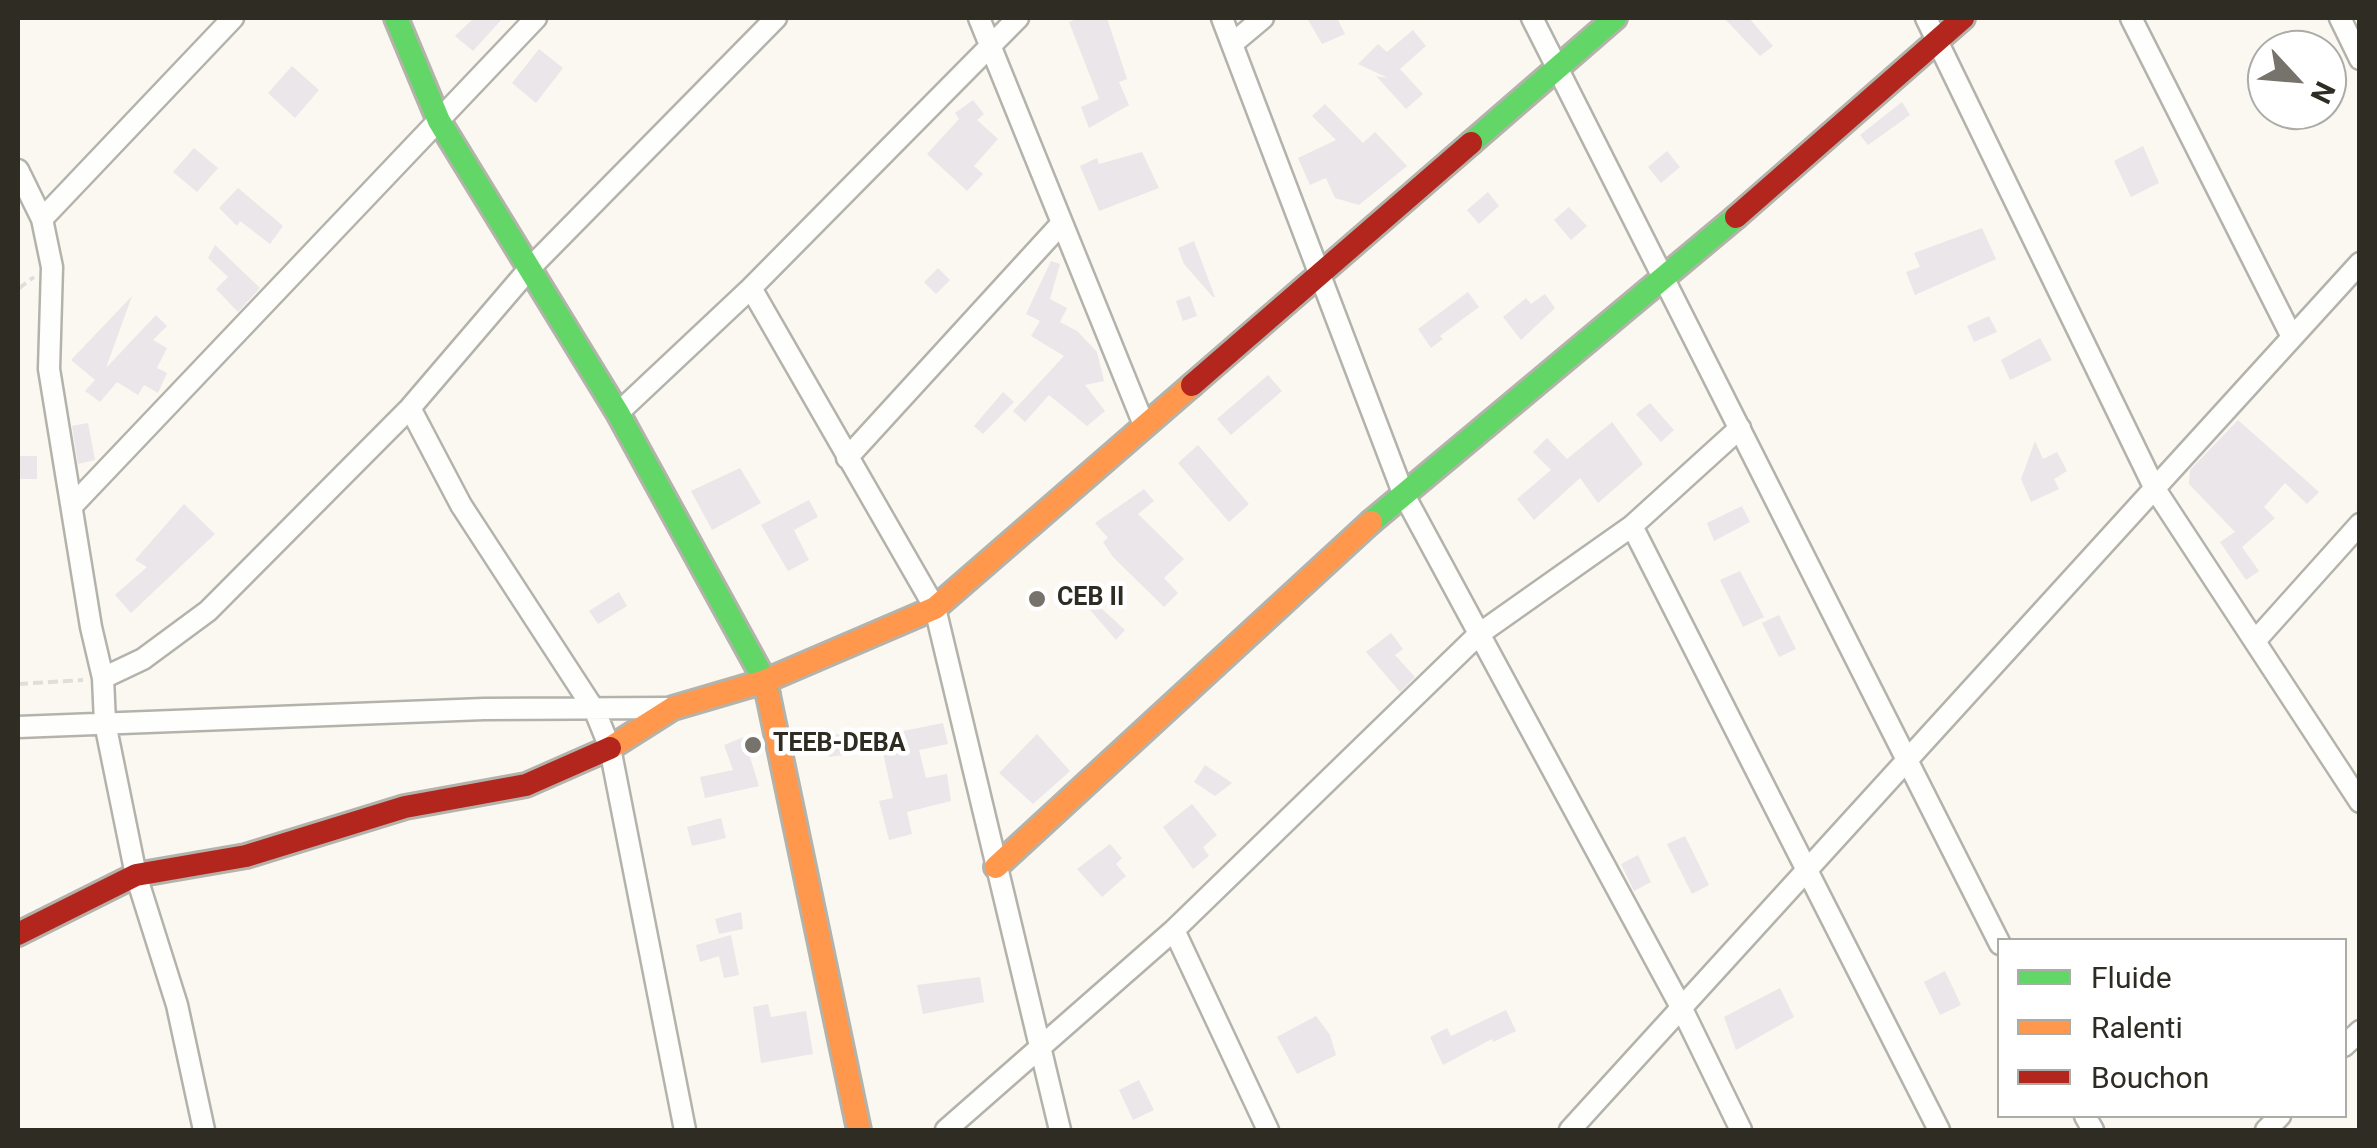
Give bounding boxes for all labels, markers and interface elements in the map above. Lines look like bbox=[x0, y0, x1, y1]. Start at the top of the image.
north arrow bbox=[2247, 30, 2347, 130]
text: N bbox=[2303, 76, 2342, 109]
place label: CEB II bbox=[1057, 584, 1124, 614]
marker: CEB II bbox=[1026, 588, 1048, 610]
place label: TEEB-DEBA bbox=[773, 730, 905, 760]
marker: TEEB-DEBA bbox=[742, 734, 764, 756]
legend bbox=[1997, 938, 2347, 1118]
text: Fluide bbox=[2091, 960, 2172, 995]
text: Ralenti bbox=[2091, 1010, 2183, 1045]
text: Bouchon bbox=[2091, 1060, 2209, 1095]

